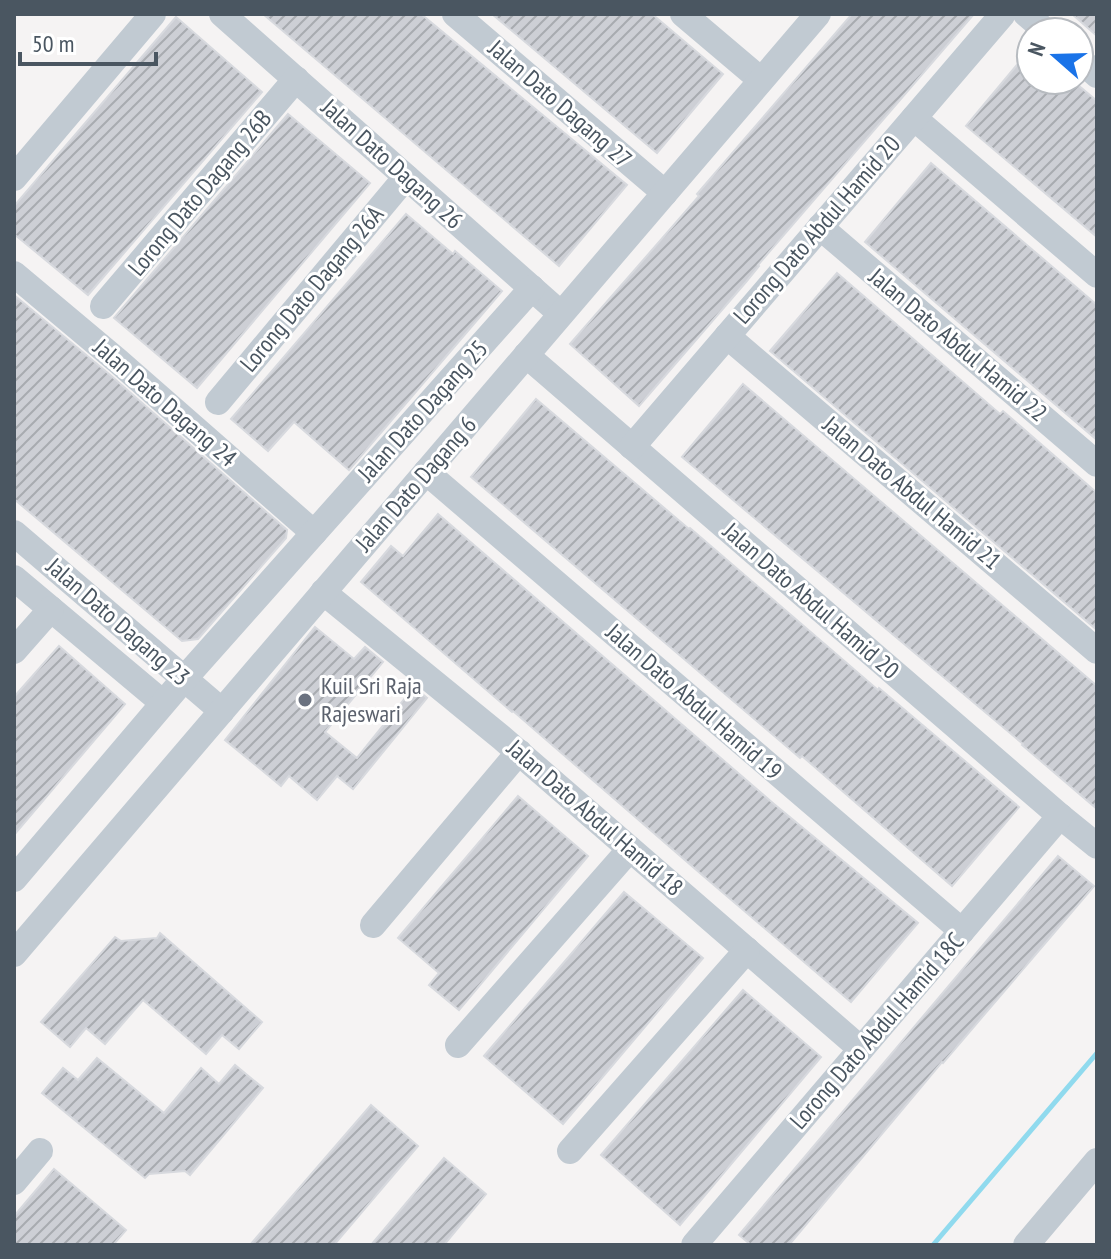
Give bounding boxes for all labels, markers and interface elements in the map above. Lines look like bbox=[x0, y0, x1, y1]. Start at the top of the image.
scale bar bbox=[20, 16, 156, 66]
north arrow bbox=[1015, 16, 1095, 96]
text: 50 m bbox=[32, 28, 74, 59]
street label: Jalan Dato Dagang 27 bbox=[481, 32, 638, 174]
text: N bbox=[1021, 39, 1051, 60]
street label: Jalan Dato Dagang 26 bbox=[314, 91, 470, 235]
street label: Lorong Dato Dagang 26B bbox=[121, 103, 278, 282]
street label: Lorong Dato Abdul Hamid 20 bbox=[726, 129, 907, 330]
street label: Lorong Dato Dagang 26A bbox=[233, 199, 391, 378]
street label: Jalan Dato Abdul Hamid 22 bbox=[862, 260, 1054, 428]
street label: Jalan Dato Dagang 24 bbox=[86, 331, 244, 474]
street label: Jalan Dato Dagang 25 bbox=[350, 333, 494, 489]
street label: Jalan Dato Abdul Hamid 21 bbox=[816, 408, 1008, 576]
street label: Jalan Dato Dagang 6 bbox=[348, 410, 483, 558]
street label: Jalan Dato Abdul Hamid 20 bbox=[716, 515, 906, 686]
street label: Jalan Dato Dagang 23 bbox=[39, 550, 196, 692]
street label: Jalan Dato Abdul Hamid 19 bbox=[599, 616, 789, 787]
place label: Kuil Sri Raja Rajeswari bbox=[321, 670, 422, 729]
marker: Kuil Sri Raja Rajeswari bbox=[296, 691, 314, 709]
street label: Jalan Dato Abdul Hamid 18 bbox=[500, 732, 690, 903]
street label: Lorong Dato Abdul Hamid 18C bbox=[783, 926, 970, 1135]

